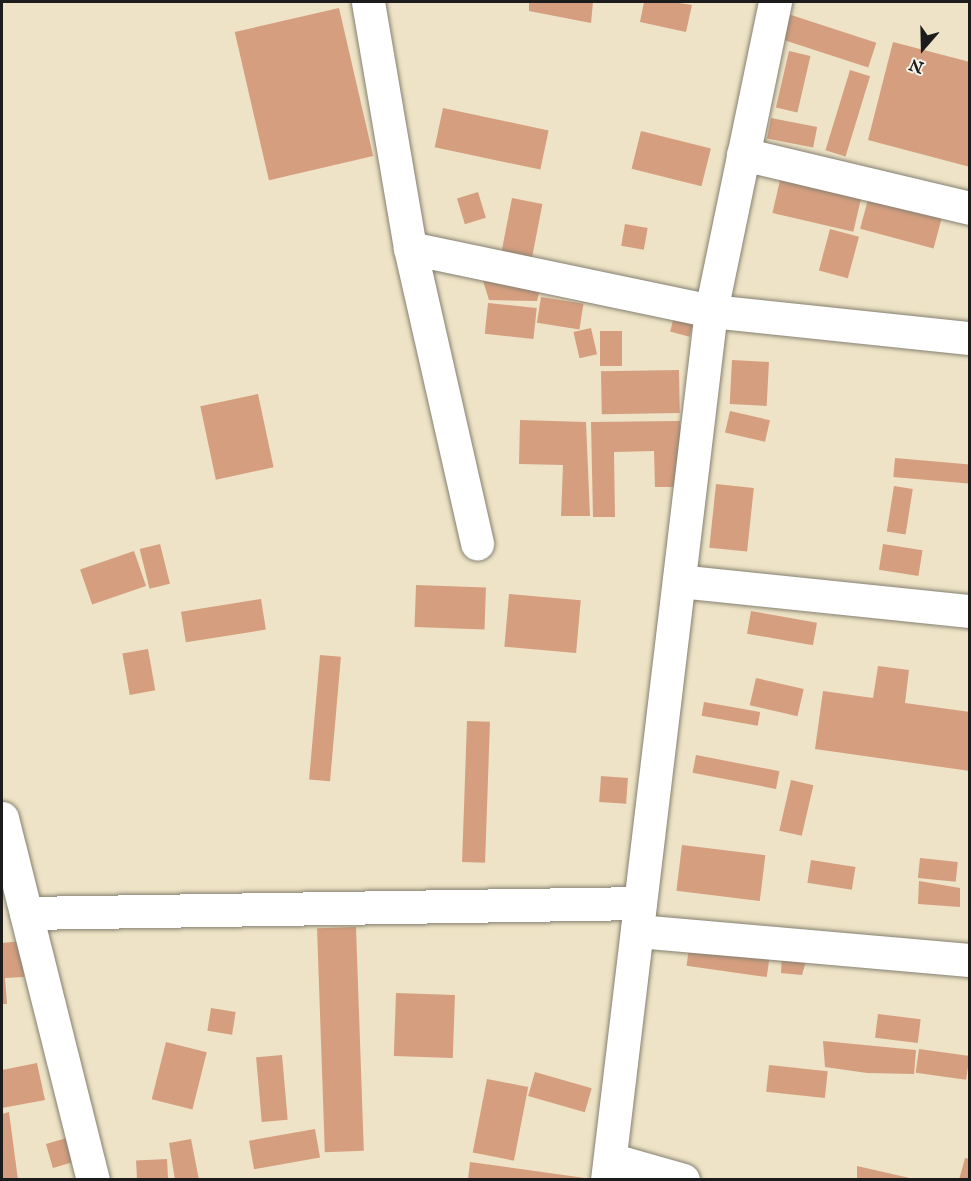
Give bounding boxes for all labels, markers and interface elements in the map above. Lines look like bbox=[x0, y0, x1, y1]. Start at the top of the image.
north arrow bbox=[893, 18, 953, 78]
text: N bbox=[907, 53, 927, 77]

